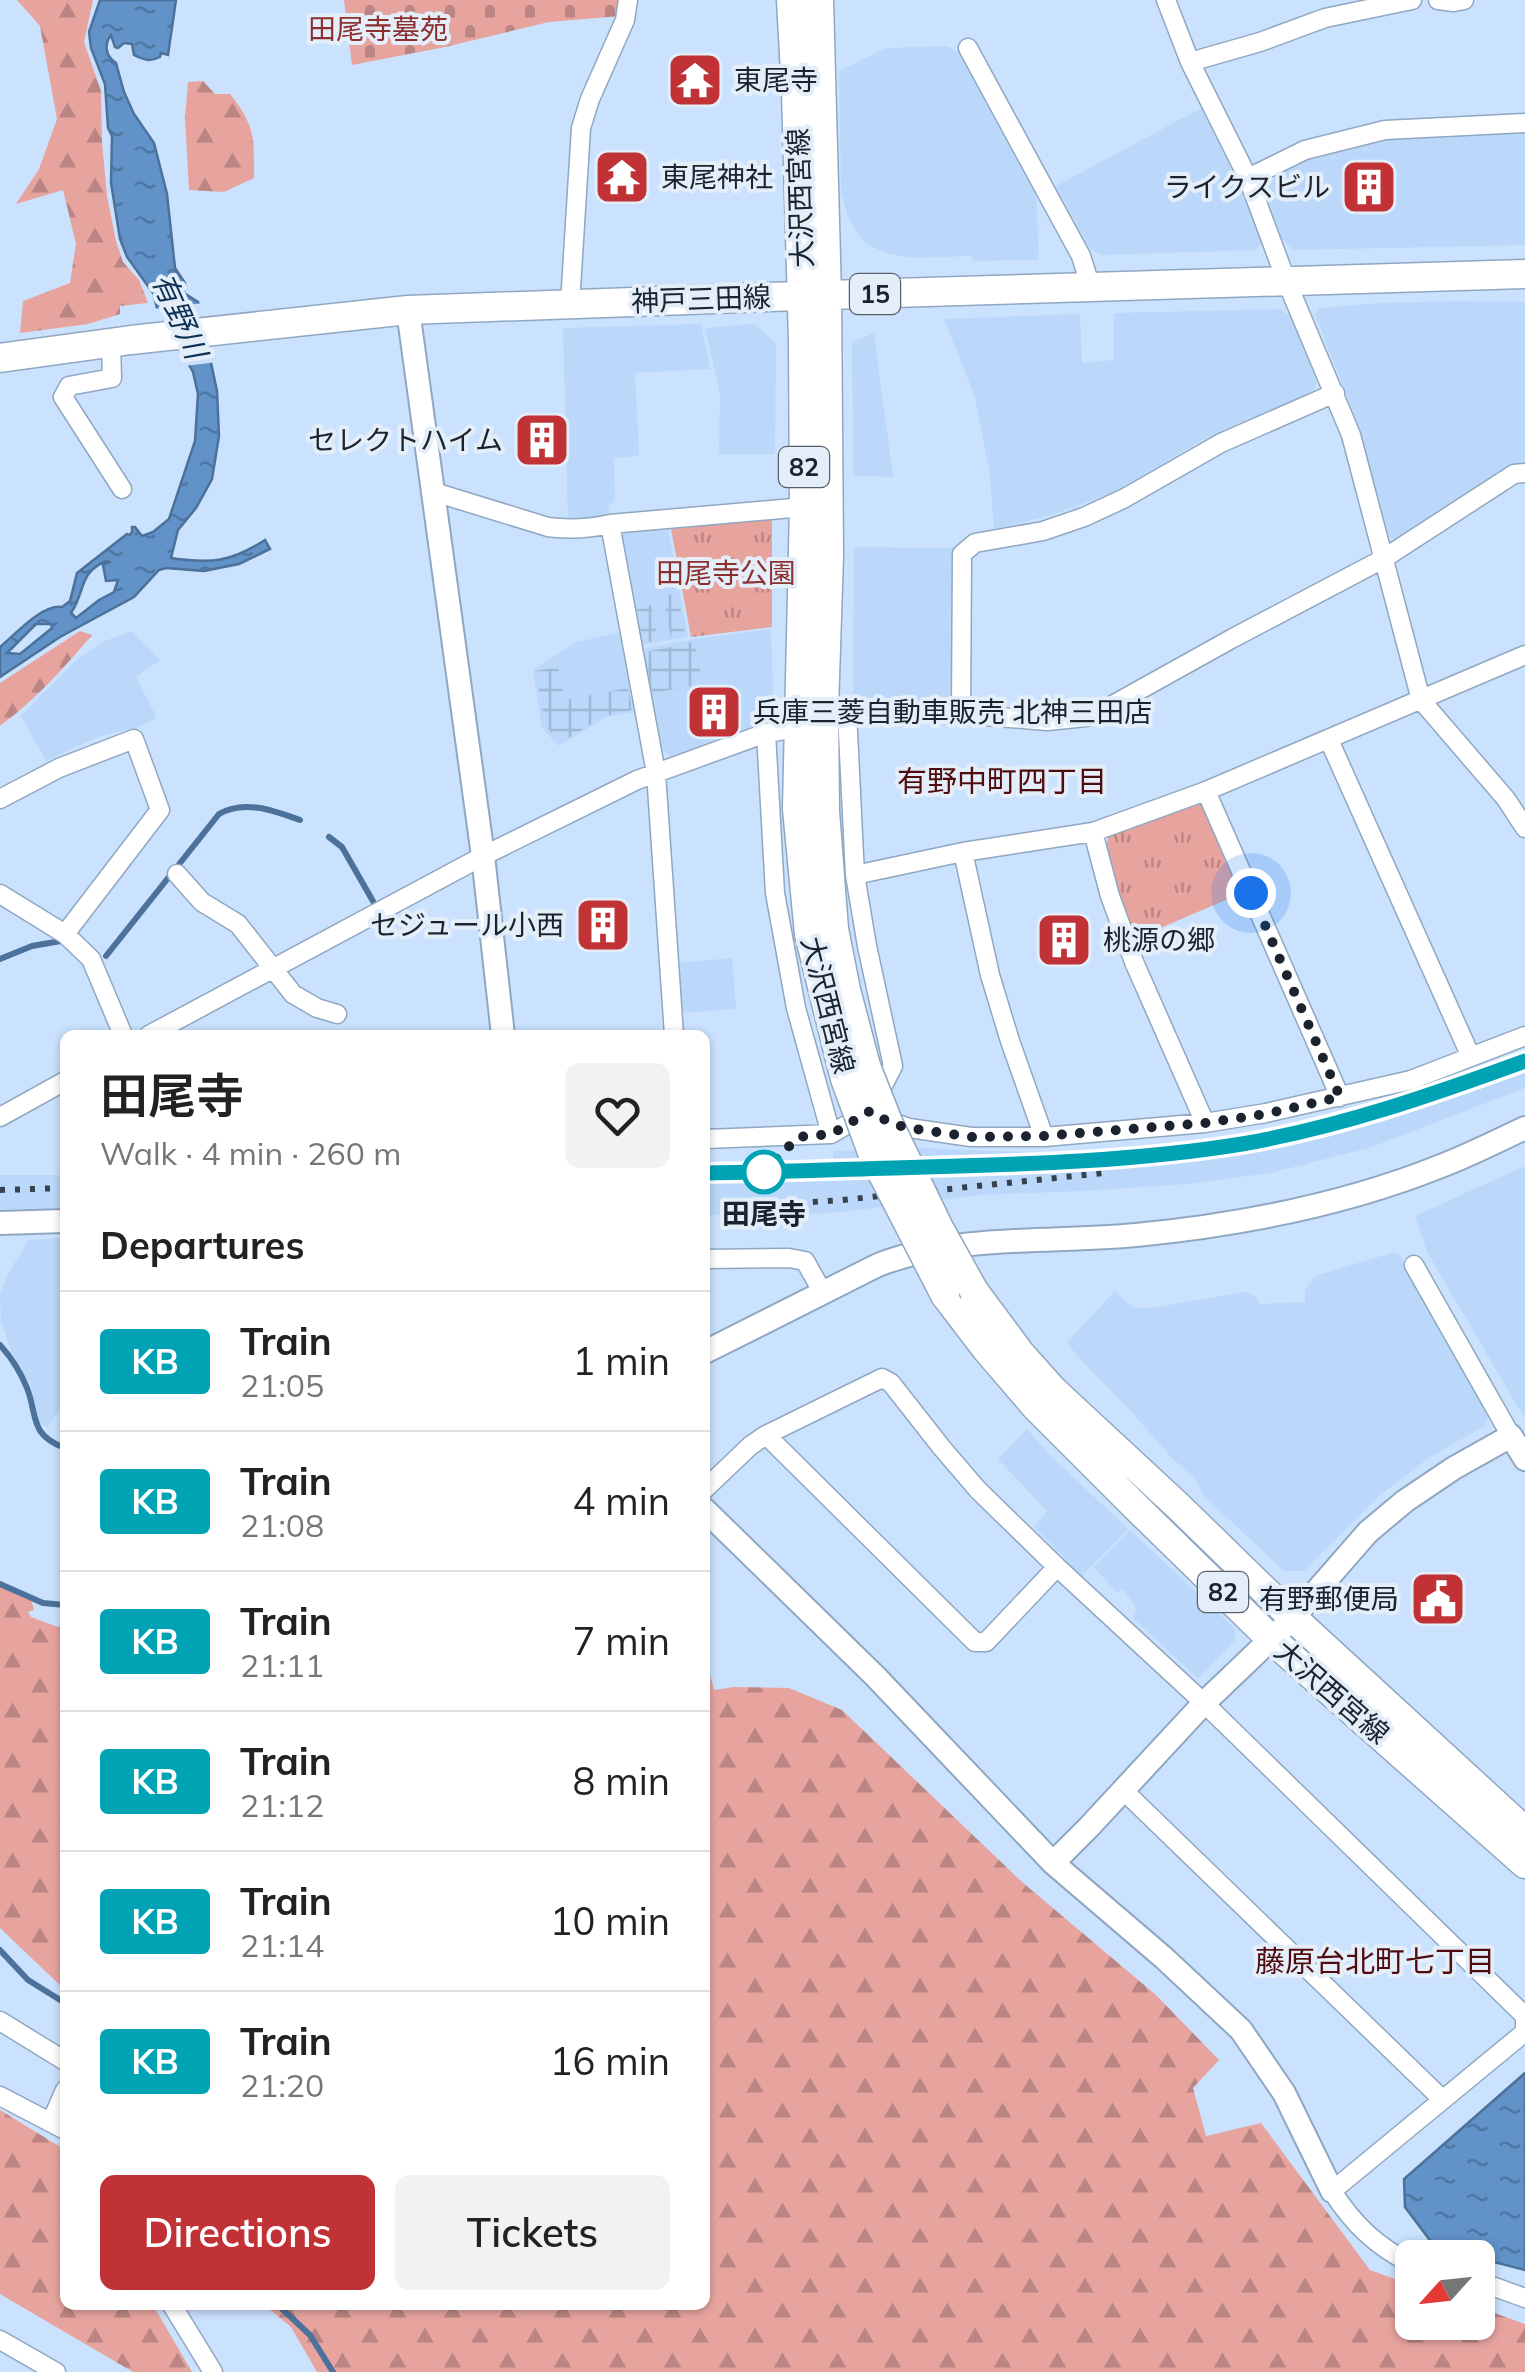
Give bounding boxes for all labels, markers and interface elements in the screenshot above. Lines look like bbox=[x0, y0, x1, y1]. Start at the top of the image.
park label: 田尾寺墓苑 bbox=[308, 11, 448, 46]
temple icon: 東尾寺 bbox=[665, 50, 725, 110]
place label: 東尾寺 bbox=[734, 62, 818, 97]
street label: 大沢西宮線 bbox=[780, 127, 819, 269]
temple icon: 東尾神社 bbox=[592, 147, 652, 207]
building icon: ライクスビル bbox=[1339, 157, 1399, 217]
place label: 東尾神社 bbox=[661, 159, 773, 194]
place label: ライクスビル bbox=[1163, 169, 1330, 204]
water label: 有野川 bbox=[144, 267, 217, 367]
road number: 15 bbox=[850, 274, 900, 314]
street label: 神戸三田線 bbox=[630, 279, 772, 318]
building icon: セレクトハイム bbox=[512, 410, 572, 470]
place label: セレクトハイム bbox=[308, 422, 503, 457]
road number: 82 bbox=[779, 447, 829, 487]
park label: 田尾寺公園 bbox=[656, 555, 796, 590]
building icon: 兵庫三菱自動車販売 北神三田店 bbox=[684, 682, 744, 742]
place label: 兵庫三菱自動車販売 北神三田店 bbox=[753, 694, 1152, 729]
district label: 有野中町四丁目 bbox=[897, 762, 1107, 800]
your location bbox=[1226, 868, 1276, 918]
building icon: セジュール小西 bbox=[573, 895, 633, 955]
place label: セジュール小西 bbox=[370, 907, 564, 942]
building icon: 桃源の郷 bbox=[1034, 910, 1094, 970]
place label: 桃源の郷 bbox=[1103, 922, 1215, 957]
street label: 大沢西宮線 bbox=[795, 933, 862, 1077]
button: heart bbox=[565, 1063, 670, 1168]
text: 田尾寺 bbox=[100, 1065, 244, 1125]
text: Walk · 4 min · 260 m bbox=[100, 1133, 401, 1173]
marker: 田尾寺 bbox=[743, 1151, 785, 1193]
place label: 田尾寺 bbox=[722, 1196, 806, 1231]
text: Departures bbox=[100, 1221, 304, 1269]
text: Train bbox=[240, 1317, 332, 1365]
text: 1 min bbox=[573, 1337, 670, 1385]
text: KB bbox=[131, 1339, 179, 1383]
text: 21:05 bbox=[240, 1365, 324, 1405]
text: Train bbox=[240, 1457, 332, 1505]
text: 4 min bbox=[573, 1477, 670, 1525]
text: KB bbox=[131, 1479, 179, 1523]
text: 21:08 bbox=[240, 1505, 324, 1545]
public building icon: 有野郵便局 bbox=[1408, 1569, 1468, 1629]
road number: 82 bbox=[1198, 1572, 1248, 1612]
place label: 有野郵便局 bbox=[1259, 1581, 1399, 1616]
text: Train bbox=[240, 1597, 332, 1645]
text: 7 min bbox=[573, 1617, 670, 1665]
text: KB bbox=[131, 1619, 179, 1663]
street label: 大沢西宮線 bbox=[1268, 1632, 1397, 1751]
text: 21:11 bbox=[240, 1645, 324, 1685]
text: Train bbox=[240, 1737, 332, 1785]
text: 8 min bbox=[573, 1757, 670, 1805]
text: KB bbox=[131, 1759, 179, 1803]
text: 21:12 bbox=[240, 1785, 324, 1825]
text: Train bbox=[240, 1877, 332, 1925]
text: 10 min bbox=[550, 1897, 670, 1945]
text: KB bbox=[131, 1899, 179, 1943]
text: 21:14 bbox=[240, 1925, 324, 1965]
district label: 藤原台北町七丁目 bbox=[1255, 1942, 1495, 1980]
text: Train bbox=[240, 2017, 332, 2065]
text: 16 min bbox=[550, 2037, 670, 2085]
text: KB bbox=[131, 2039, 179, 2083]
text: 21:20 bbox=[240, 2065, 324, 2105]
button: Directions bbox=[100, 2175, 375, 2290]
button: Tickets bbox=[395, 2175, 670, 2290]
north arrow bbox=[1395, 2240, 1495, 2340]
map controls bbox=[1395, 2240, 1495, 2340]

